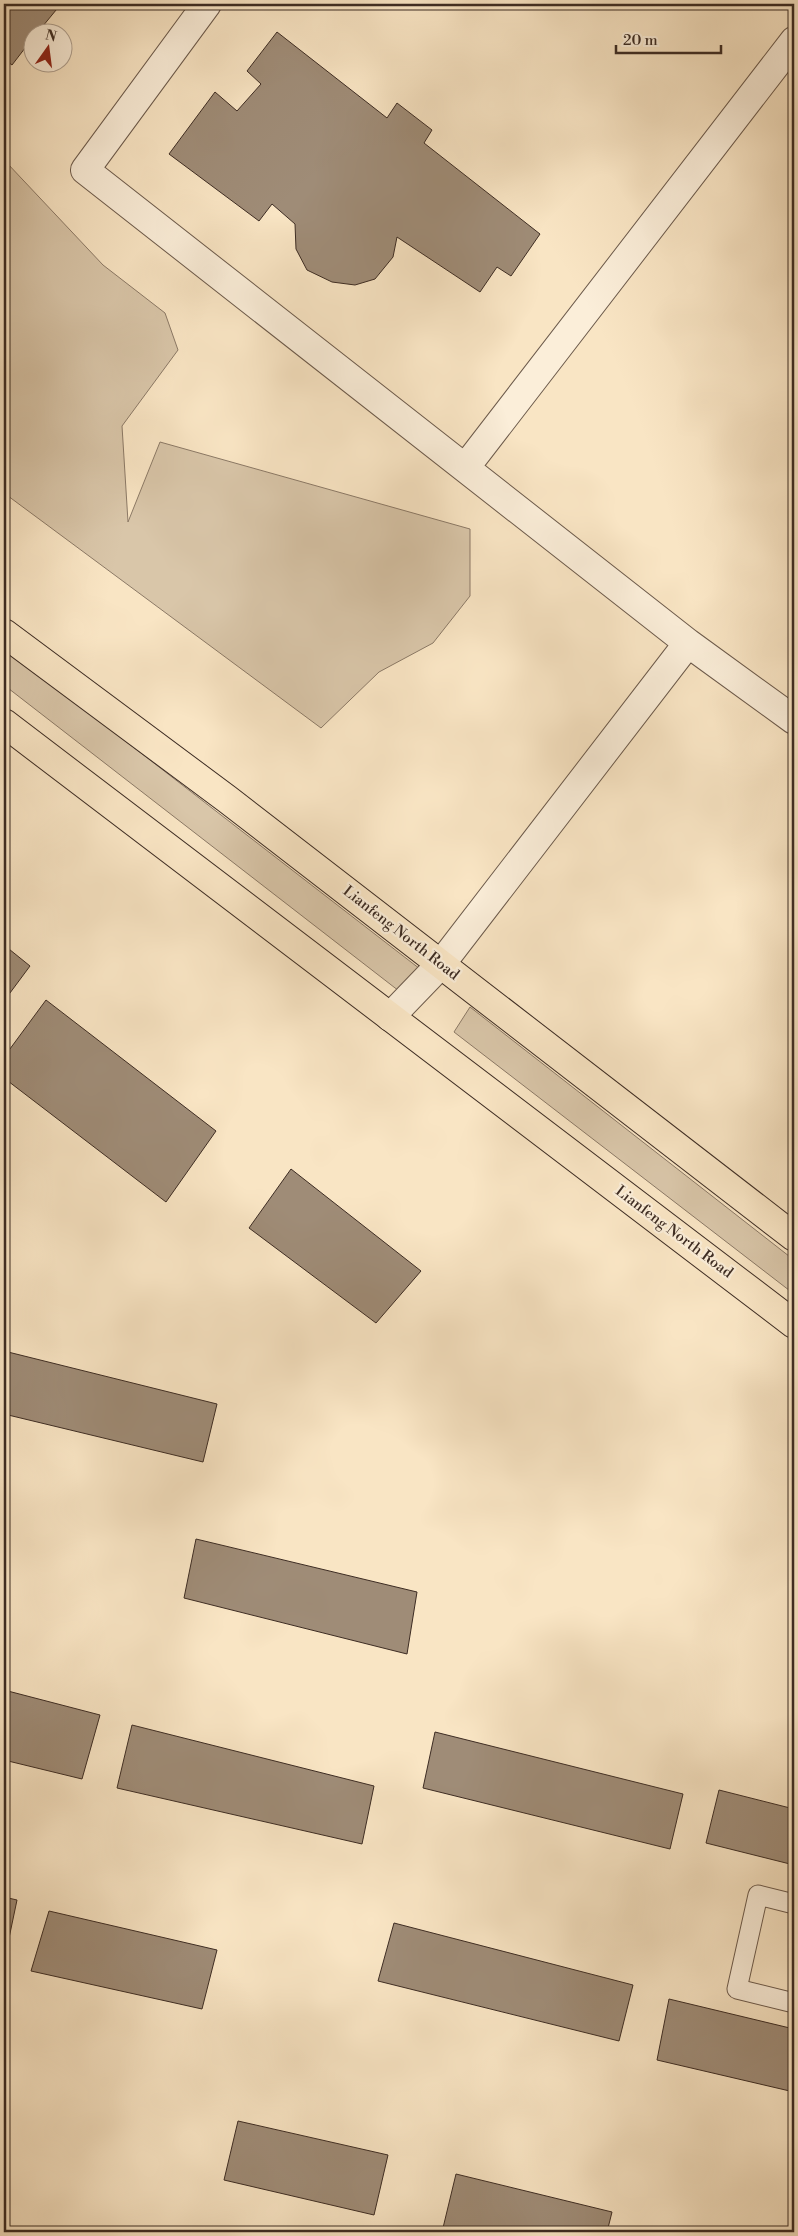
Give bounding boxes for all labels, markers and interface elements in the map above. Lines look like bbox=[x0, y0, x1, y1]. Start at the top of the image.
north arrow bbox=[22, 22, 72, 72]
scale bar bbox=[616, 22, 720, 54]
text: N bbox=[43, 26, 58, 46]
text: 20 m bbox=[623, 31, 658, 50]
street label: Lianfeng North Road bbox=[339, 882, 463, 985]
street label: Lianfeng North Road bbox=[611, 1182, 737, 1283]

